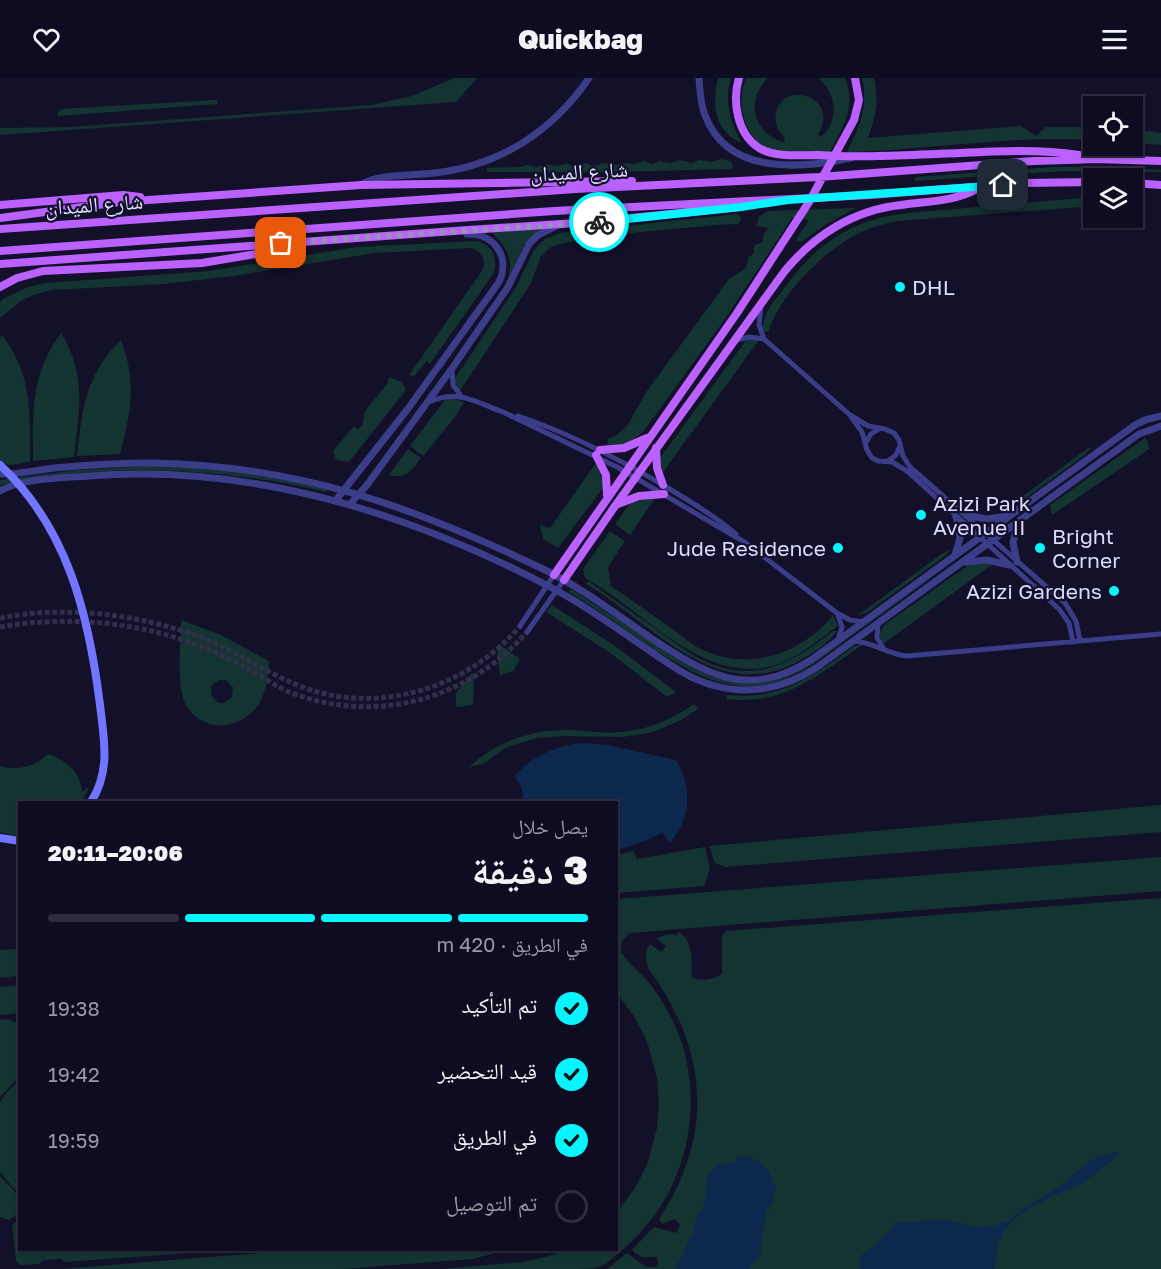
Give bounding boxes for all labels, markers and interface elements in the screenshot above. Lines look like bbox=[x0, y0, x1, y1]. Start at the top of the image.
icon: heart bbox=[30, 23, 63, 56]
text: Quickbag bbox=[518, 23, 643, 55]
icon: menu bbox=[1098, 23, 1131, 56]
map controls bbox=[1083, 96, 1143, 228]
button: locate bbox=[1083, 96, 1143, 156]
street label: شارع الميدان bbox=[529, 155, 629, 188]
pin bbox=[977, 159, 1028, 210]
icon: home bbox=[986, 168, 1019, 201]
button: layers bbox=[1083, 168, 1143, 228]
street label: شارع الميدان bbox=[44, 188, 144, 221]
courier bbox=[569, 192, 629, 252]
icon: bike bbox=[583, 206, 616, 239]
pin bbox=[255, 217, 306, 268]
icon: bag bbox=[264, 226, 297, 259]
place label: DHL bbox=[912, 274, 955, 300]
marker: DHL bbox=[893, 280, 907, 294]
place label: Azizi Park Avenue II bbox=[933, 490, 1031, 540]
marker: Azizi Park Avenue II bbox=[914, 508, 928, 522]
place label: Bright Corner bbox=[1052, 523, 1120, 573]
place label: Jude Residence bbox=[667, 535, 826, 561]
marker: Jude Residence bbox=[831, 541, 845, 555]
marker: Bright Corner bbox=[1033, 541, 1047, 555]
place label: Azizi Gardens bbox=[966, 578, 1102, 604]
marker: Azizi Gardens bbox=[1107, 584, 1121, 598]
text: يصل خلال bbox=[512, 814, 588, 838]
text: 20:06–20:11 bbox=[48, 839, 183, 866]
text: 3 دقيقة bbox=[472, 846, 588, 893]
text: في الطريق · 420 m bbox=[437, 932, 588, 956]
text: تم التأكيد bbox=[461, 991, 537, 1018]
icon: check bbox=[555, 992, 588, 1025]
text: 19:38 bbox=[48, 996, 100, 1020]
text: قيد التحضير bbox=[438, 1057, 537, 1084]
icon: check bbox=[555, 1058, 588, 1091]
text: 19:42 bbox=[48, 1062, 100, 1086]
text: في الطريق bbox=[453, 1123, 537, 1150]
icon: check bbox=[555, 1124, 588, 1157]
text: 19:59 bbox=[48, 1128, 100, 1152]
text: تم التوصيل bbox=[446, 1189, 537, 1216]

